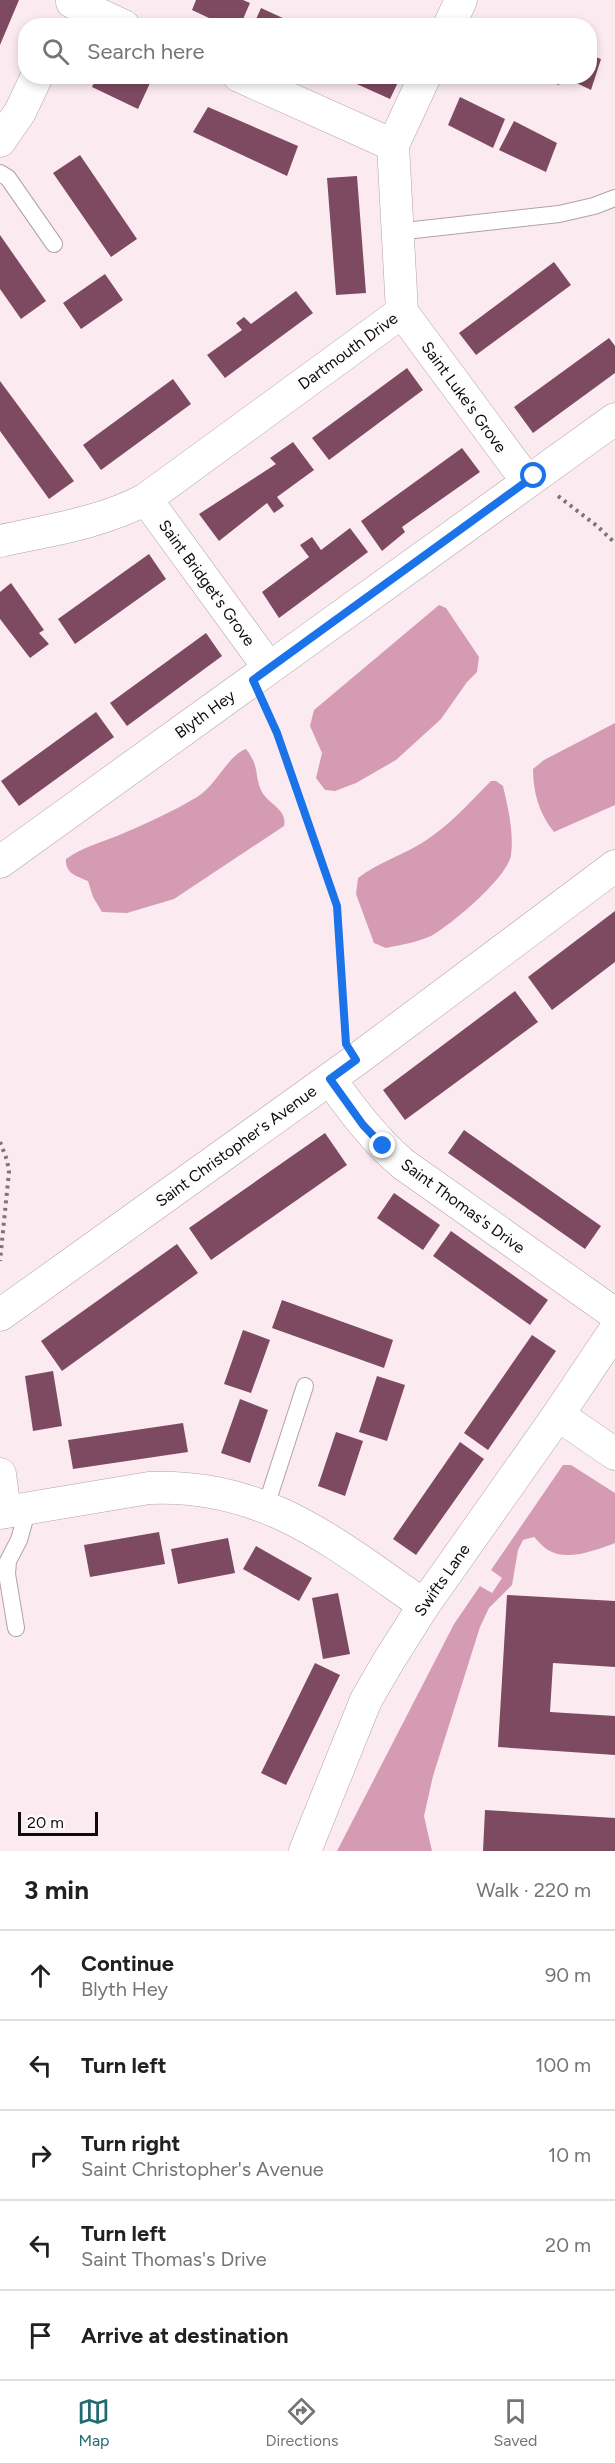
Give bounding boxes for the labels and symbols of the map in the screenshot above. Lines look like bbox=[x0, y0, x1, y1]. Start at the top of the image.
street label: Dartmouth Drive bbox=[295, 308, 402, 393]
street label: Saint Luke's Grove bbox=[417, 338, 511, 456]
route start bbox=[520, 462, 546, 488]
street label: Saint Bridget's Grove bbox=[155, 516, 259, 650]
street label: Blyth Hey bbox=[171, 686, 239, 742]
street label: Saint Christopher's Avenue bbox=[152, 1081, 320, 1211]
route end bbox=[369, 1132, 395, 1158]
street label: Saint Thomas's Drive bbox=[397, 1155, 529, 1257]
street label: Swifts Lane bbox=[410, 1540, 474, 1620]
scale bar bbox=[18, 1809, 98, 1836]

